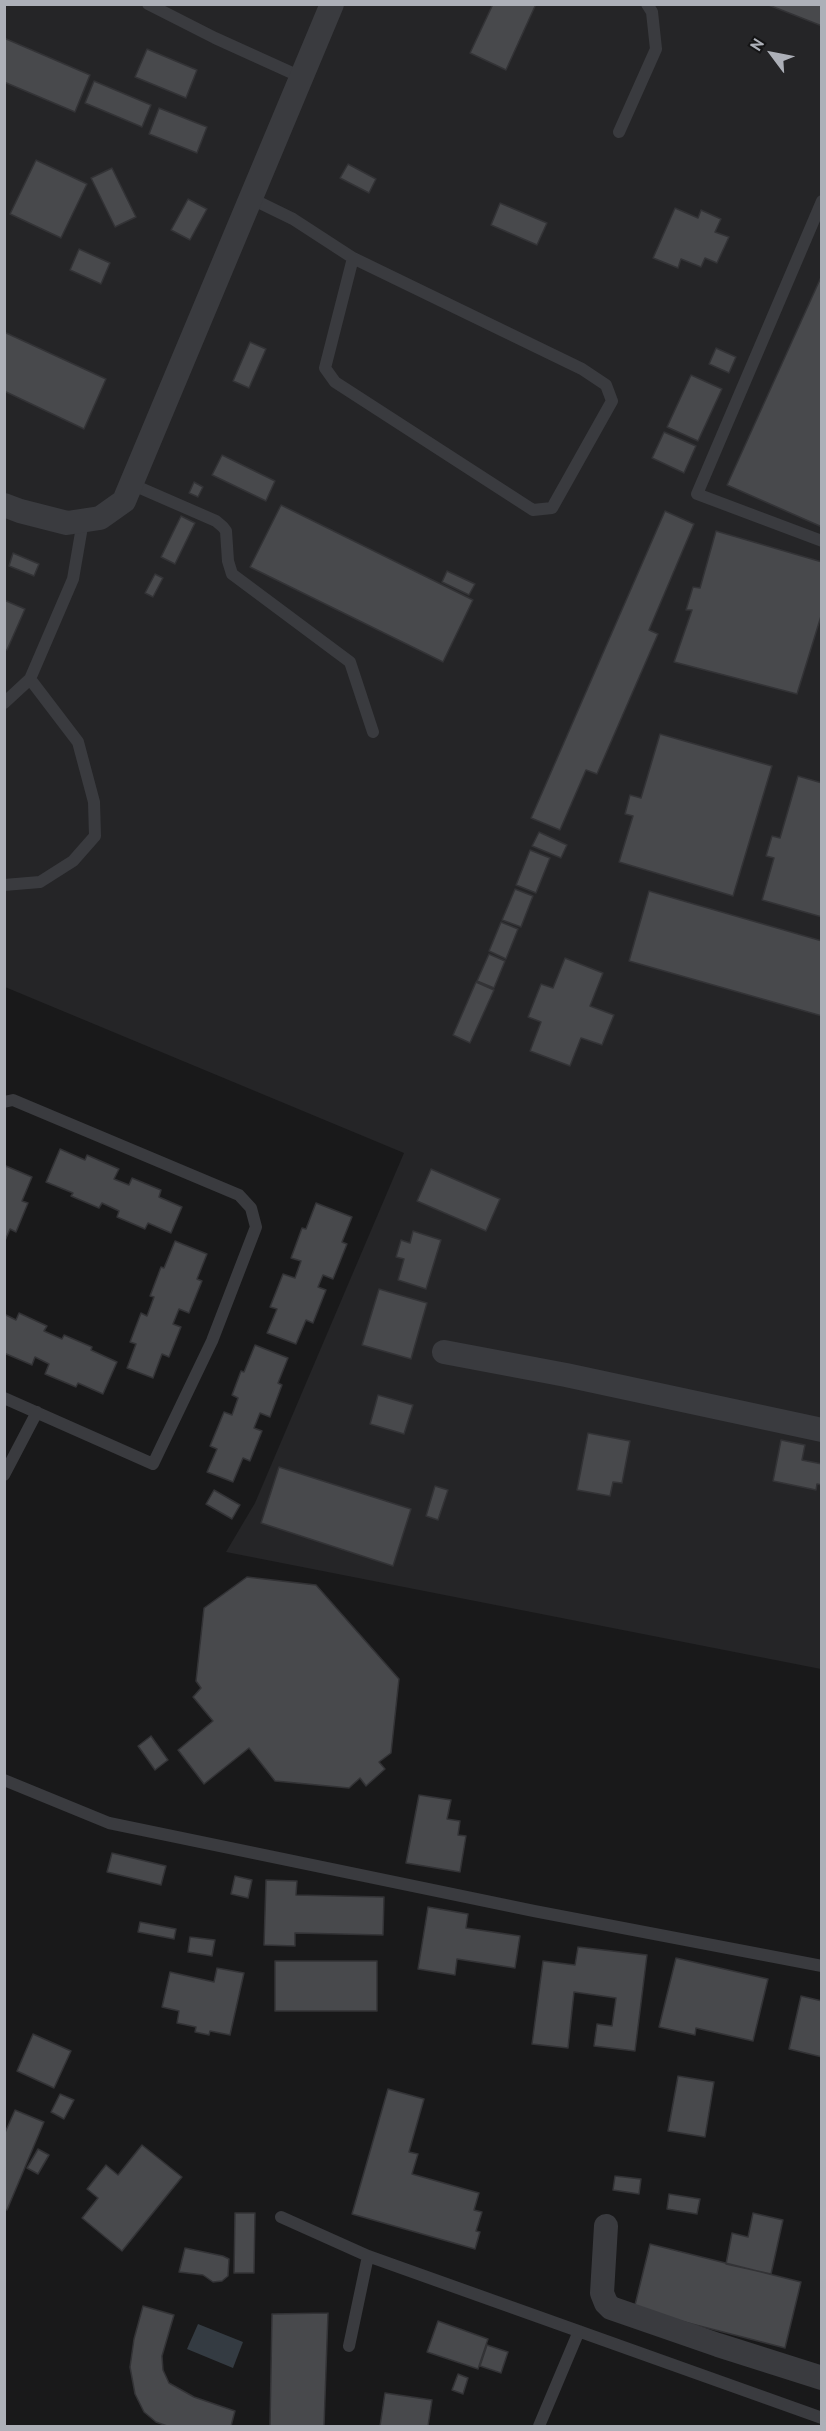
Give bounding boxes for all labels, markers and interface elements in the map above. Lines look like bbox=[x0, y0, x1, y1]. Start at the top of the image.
north arrow bbox=[742, 24, 802, 84]
text: N bbox=[745, 35, 768, 54]

